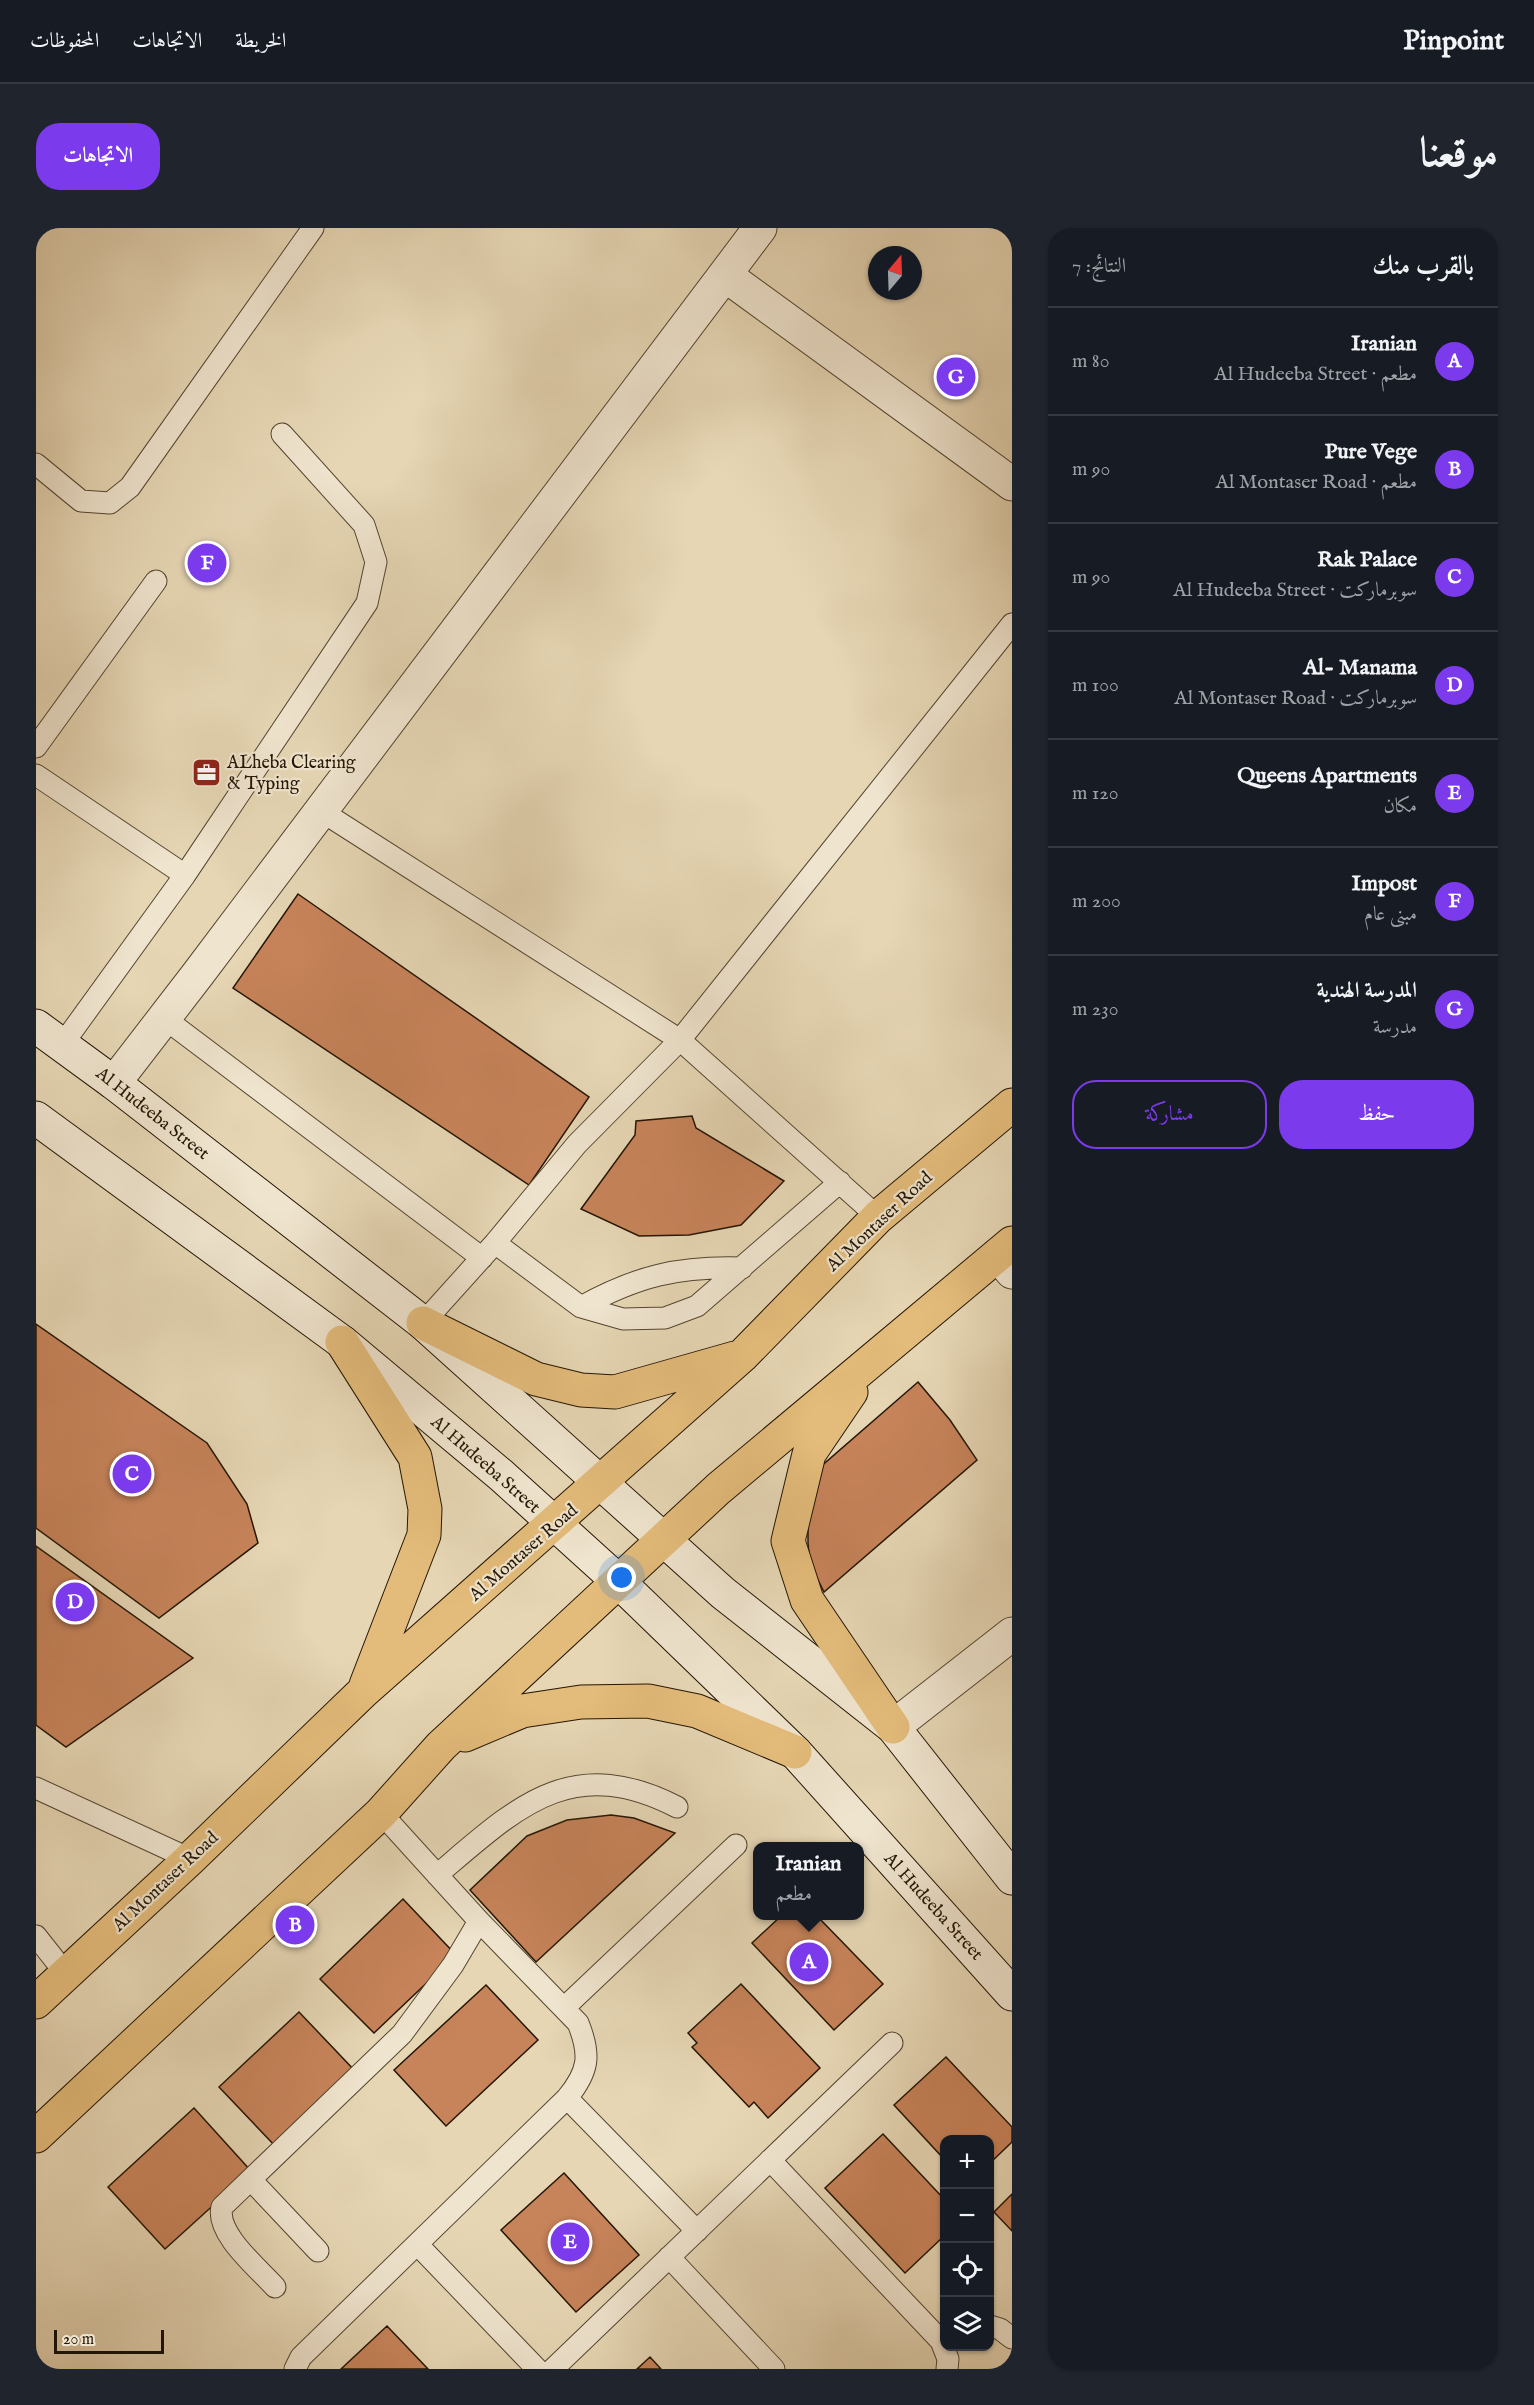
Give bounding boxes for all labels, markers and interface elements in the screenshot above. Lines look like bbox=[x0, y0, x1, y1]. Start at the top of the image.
text: Pinpoint bbox=[1403, 24, 1504, 59]
text: المحفوظات bbox=[30, 28, 99, 55]
text: الاتجاهات bbox=[132, 28, 202, 55]
text: الخريطة bbox=[235, 28, 286, 55]
button: الاتجاهات bbox=[36, 123, 160, 190]
text: موقعنا bbox=[1420, 128, 1498, 181]
north arrow bbox=[868, 246, 922, 300]
text: بالقرب منك bbox=[1372, 250, 1474, 283]
text: النتائج: 7 bbox=[1072, 254, 1126, 279]
text: Iranian bbox=[1351, 330, 1417, 358]
text: 80 m bbox=[1072, 349, 1110, 374]
text: A bbox=[1448, 349, 1461, 374]
pin: G bbox=[936, 354, 976, 400]
text: مطعم · Al Hudeeba Street bbox=[1214, 362, 1417, 387]
text: Pure Vege bbox=[1324, 438, 1417, 466]
text: 90 m bbox=[1072, 457, 1110, 482]
text: B bbox=[1448, 457, 1461, 482]
text: مطعم · Al Montaser Road bbox=[1215, 470, 1417, 495]
pin: F bbox=[188, 540, 226, 586]
text: Rak Palace bbox=[1317, 546, 1417, 574]
text: 90 m bbox=[1072, 565, 1110, 590]
text: C bbox=[1447, 565, 1462, 590]
text: سوبرماركت · Al Hudeeba Street bbox=[1173, 578, 1417, 603]
text: Al- Manama bbox=[1303, 654, 1417, 682]
text: 100 m bbox=[1072, 673, 1119, 698]
text: D bbox=[1446, 673, 1463, 698]
text: سوبرماركت · Al Montaser Road bbox=[1174, 686, 1417, 711]
place label: ALheba Clearing & Typing bbox=[226, 752, 356, 796]
office icon: ALheba Clearing & Typing bbox=[190, 756, 222, 788]
text: Queens Apartments bbox=[1237, 762, 1417, 790]
text: 120 m bbox=[1072, 781, 1119, 806]
text: E bbox=[1448, 781, 1461, 806]
text: مكان bbox=[1383, 794, 1417, 819]
text: Impost bbox=[1351, 870, 1417, 898]
text: 200 m bbox=[1072, 889, 1121, 914]
text: F bbox=[1448, 889, 1461, 914]
text: مبنى عام bbox=[1364, 902, 1417, 927]
text: المدرسة الهندية bbox=[1316, 977, 1417, 1005]
text: 230 m bbox=[1072, 997, 1119, 1022]
text: G bbox=[1447, 997, 1462, 1022]
text: مدرسة bbox=[1373, 1015, 1417, 1040]
street label: Al Hudeeba Street bbox=[90, 1062, 213, 1166]
button: مشاركة bbox=[1072, 1080, 1267, 1149]
button: حفظ bbox=[1279, 1080, 1474, 1149]
street label: Al Montaser Road bbox=[821, 1167, 938, 1278]
street label: Al Hudeeba Street bbox=[425, 1411, 545, 1519]
pin: C bbox=[112, 1452, 152, 1496]
street label: Al Montaser Road bbox=[464, 1499, 583, 1607]
your location bbox=[607, 1563, 636, 1592]
pin: D bbox=[56, 1580, 94, 1624]
street label: Al Montaser Road bbox=[107, 1827, 224, 1938]
popup bbox=[753, 1842, 864, 1920]
street label: Al Hudeeba Street bbox=[878, 1847, 988, 1966]
text: Iranian bbox=[776, 1850, 841, 1878]
text: مطعم bbox=[776, 1882, 812, 1907]
pin: B bbox=[276, 1902, 314, 1948]
pin: A bbox=[790, 1940, 828, 1984]
map controls bbox=[940, 2135, 994, 2351]
button: + bbox=[940, 2135, 994, 2189]
button: − bbox=[940, 2189, 994, 2243]
pin: E bbox=[550, 2220, 590, 2264]
button: locate bbox=[940, 2243, 994, 2297]
button: layers bbox=[940, 2297, 994, 2351]
scale bar bbox=[54, 2327, 164, 2354]
text: 20 m bbox=[63, 2330, 94, 2350]

